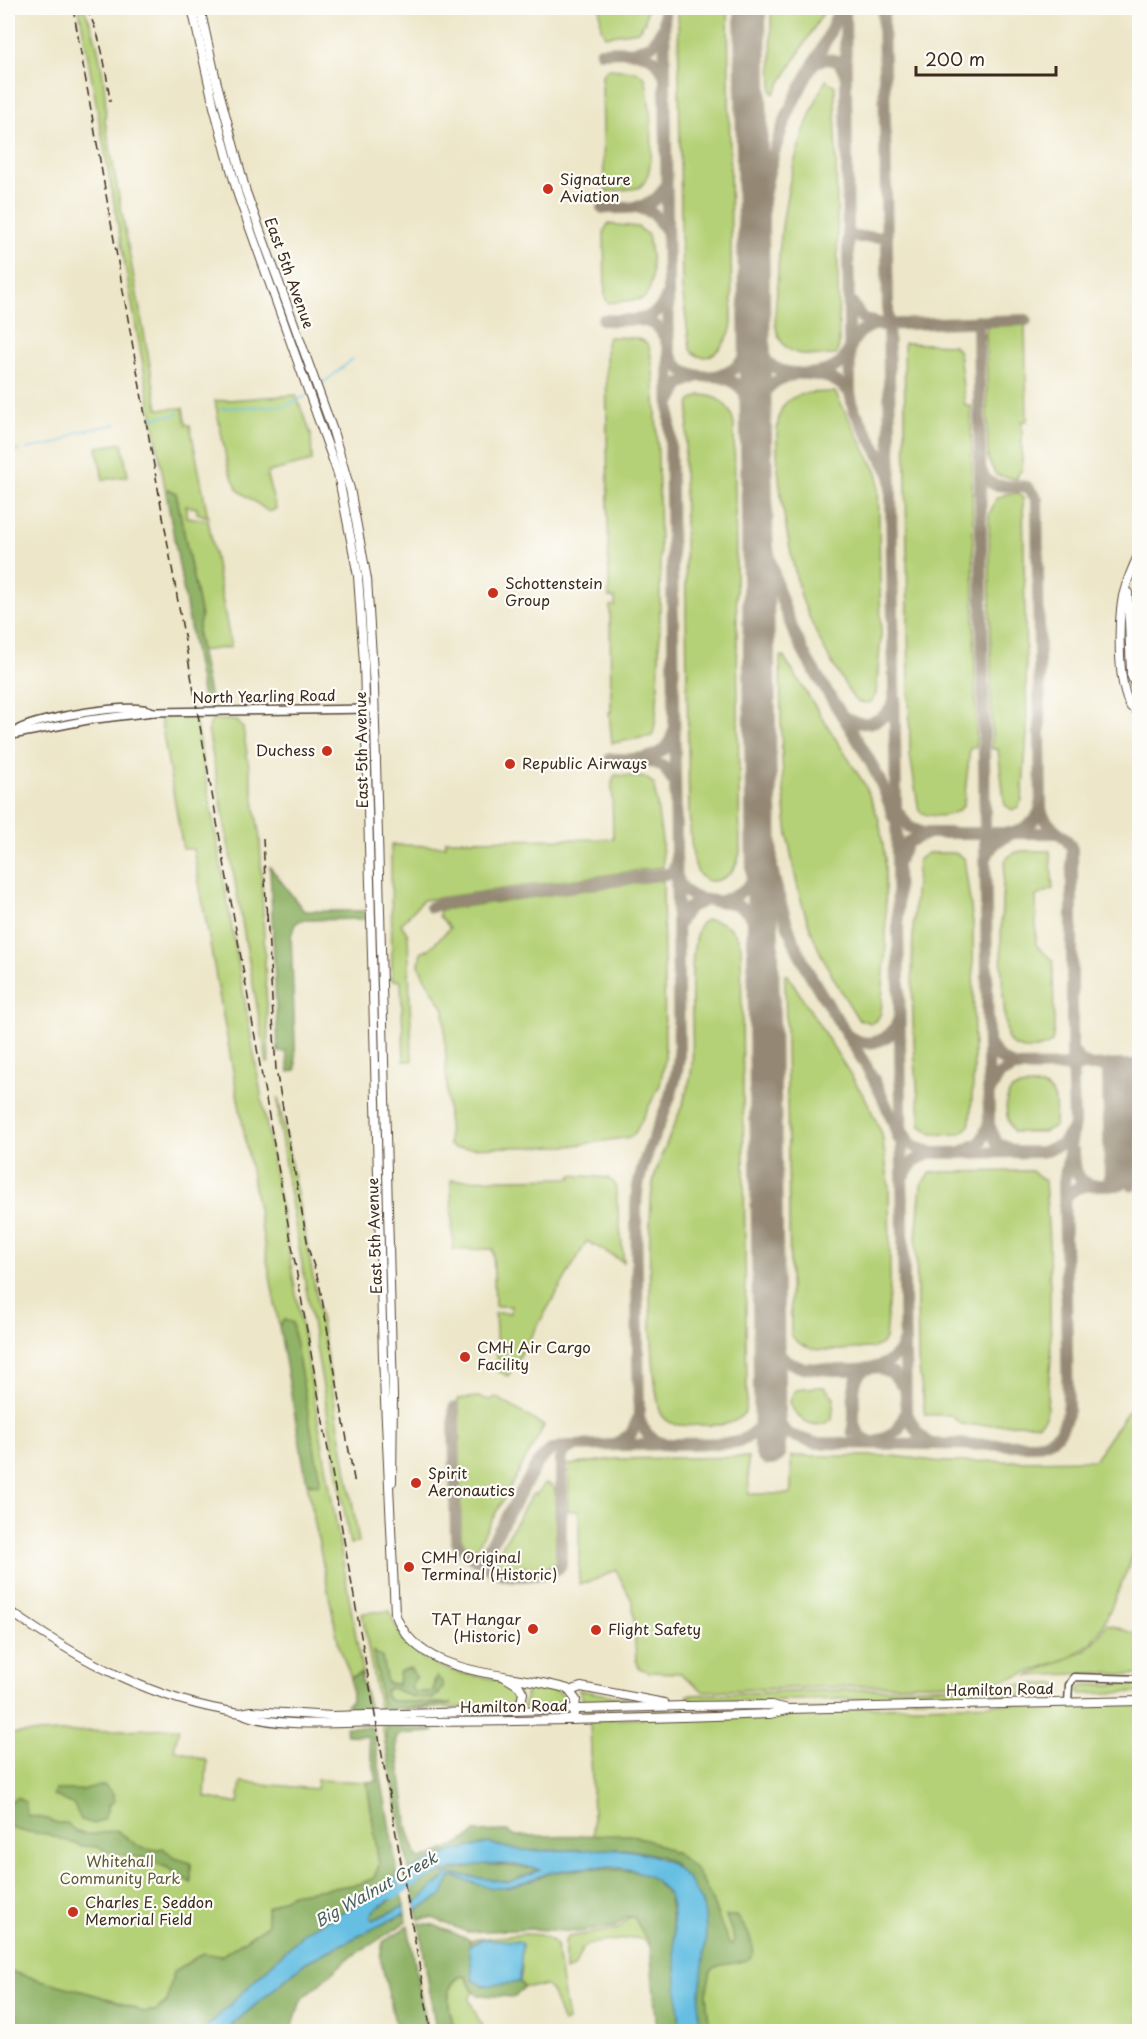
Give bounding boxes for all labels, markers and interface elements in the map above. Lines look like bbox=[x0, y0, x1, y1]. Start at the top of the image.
scale bar bbox=[916, 39, 1056, 77]
text: 200 m bbox=[925, 45, 985, 72]
place label: Signature Aviation bbox=[560, 167, 631, 207]
marker: Signature Aviation bbox=[541, 182, 555, 196]
street label: East 5th Avenue bbox=[260, 214, 321, 331]
place label: Schottenstein Group bbox=[505, 571, 603, 611]
marker: Schottenstein Group bbox=[486, 586, 500, 600]
street label: North Yearling Road bbox=[192, 683, 336, 708]
street label: East 5th Avenue bbox=[348, 692, 373, 809]
place label: Duchess bbox=[255, 738, 315, 761]
marker: Duchess bbox=[320, 744, 334, 758]
place label: Republic Airways bbox=[522, 751, 647, 774]
marker: Republic Airways bbox=[503, 757, 517, 771]
street label: East 5th Avenue bbox=[360, 1177, 387, 1295]
place label: CMH Air Cargo Facility bbox=[477, 1335, 591, 1375]
marker: CMH Air Cargo Facility bbox=[458, 1350, 472, 1364]
place label: Spirit Aeronautics bbox=[428, 1461, 515, 1501]
marker: Spirit Aeronautics bbox=[409, 1476, 423, 1490]
place label: CMH Original Terminal (Historic) bbox=[421, 1545, 557, 1585]
marker: CMH Original Terminal (Historic) bbox=[402, 1560, 416, 1574]
place label: TAT Hangar (Historic) bbox=[431, 1607, 521, 1647]
place label: Flight Safety bbox=[608, 1617, 701, 1640]
marker: TAT Hangar (Historic) bbox=[526, 1622, 540, 1636]
marker: Flight Safety bbox=[589, 1623, 603, 1637]
street label: Hamilton Road bbox=[946, 1676, 1054, 1701]
street label: Hamilton Road bbox=[460, 1693, 568, 1718]
water label: Big Walnut Creek bbox=[310, 1844, 442, 1932]
park label: Whitehall Community Park bbox=[60, 1849, 180, 1889]
place label: Charles E. Seddon Memorial Field bbox=[85, 1890, 213, 1930]
marker: Charles E. Seddon Memorial Field bbox=[66, 1905, 80, 1919]

